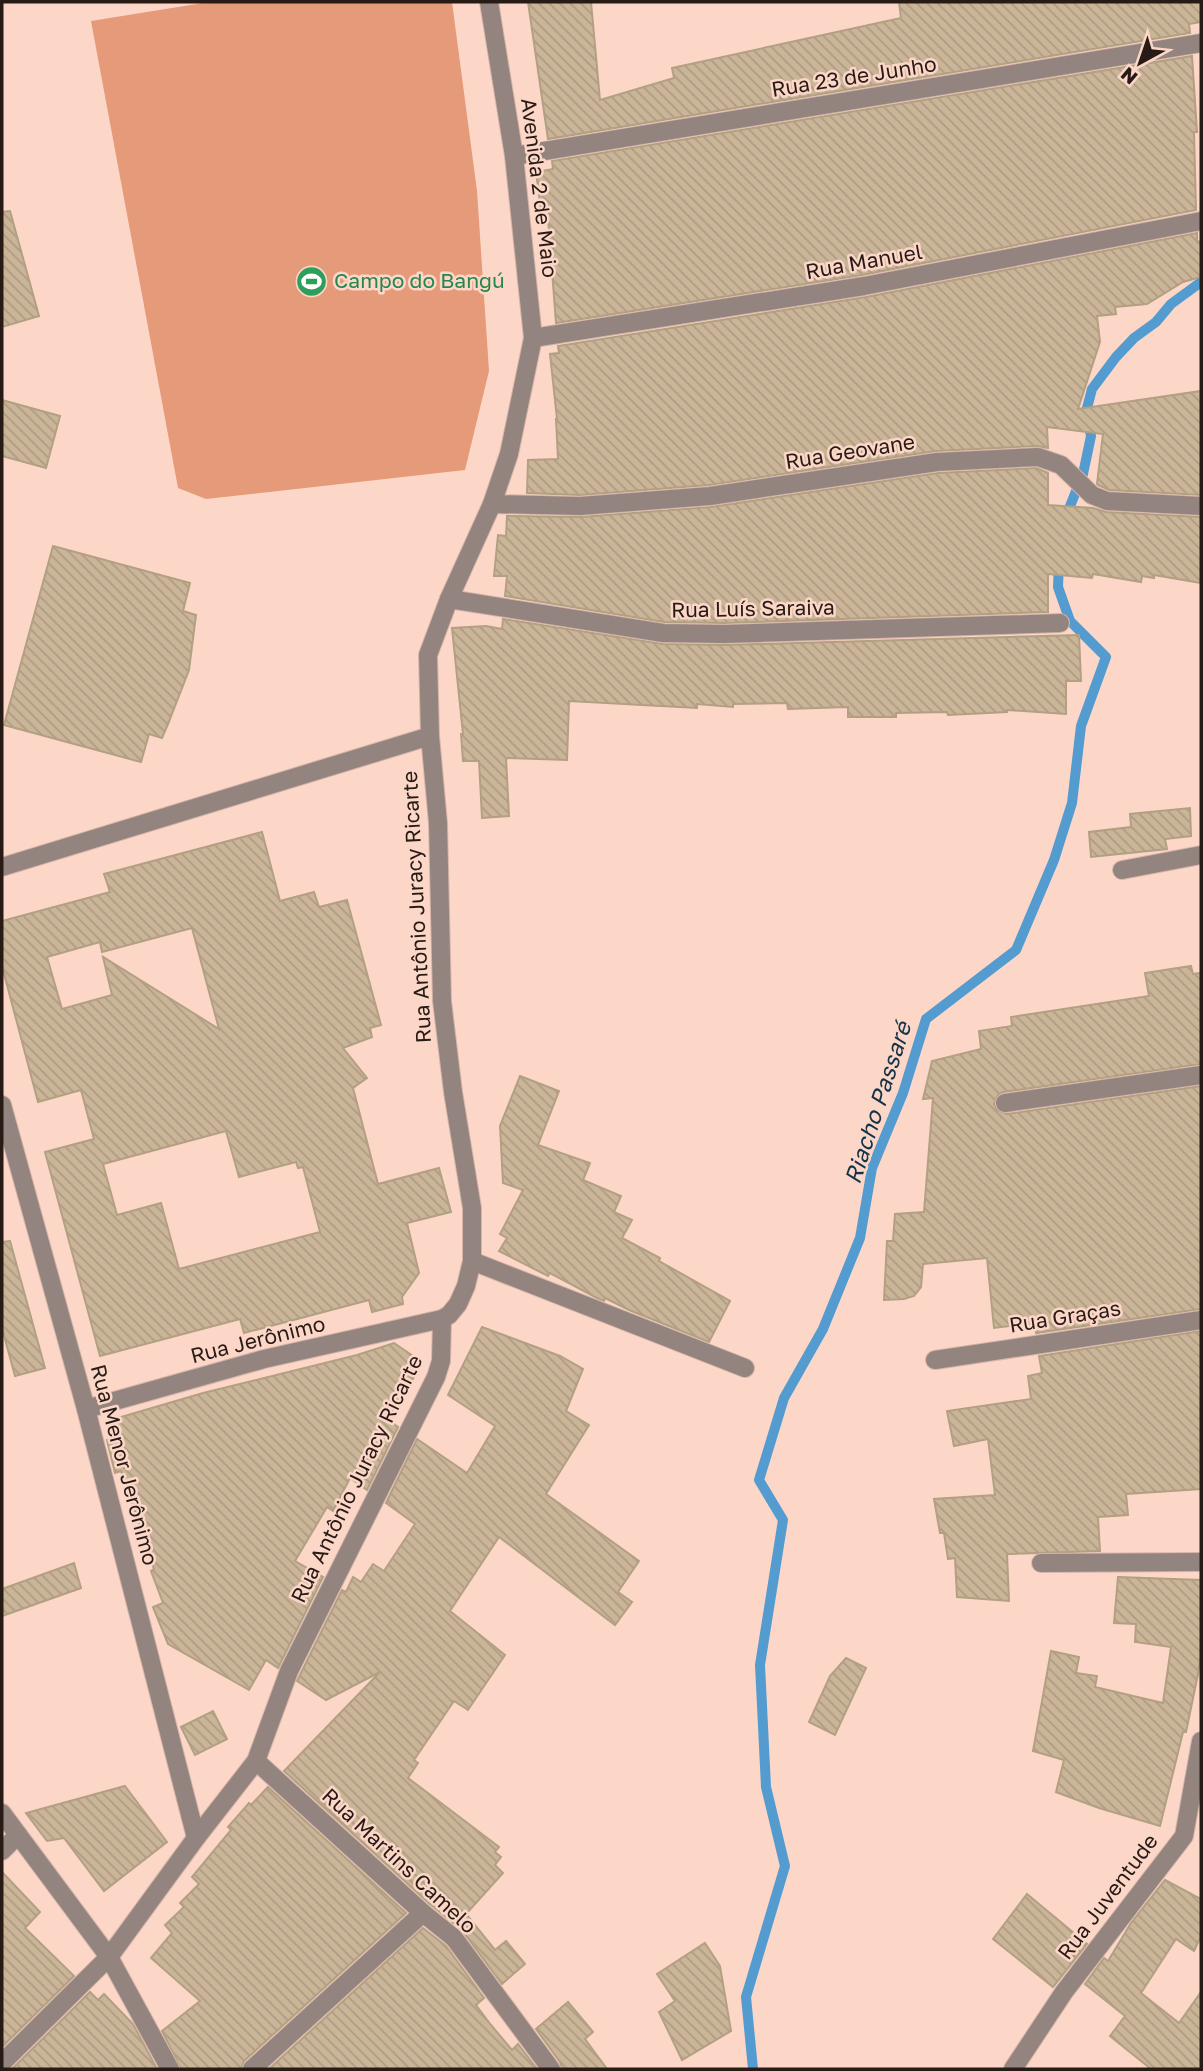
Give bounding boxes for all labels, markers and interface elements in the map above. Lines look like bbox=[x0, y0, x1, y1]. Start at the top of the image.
north arrow bbox=[1105, 28, 1175, 98]
street label: Rua 23 de Junho bbox=[770, 50, 938, 102]
text: N bbox=[1116, 63, 1142, 90]
street label: Avenida 2 de Maio bbox=[516, 97, 564, 279]
street label: Rua Manuel bbox=[803, 238, 924, 284]
sports icon: Campo do Bangú bbox=[294, 264, 328, 298]
place label: Campo do Bangú bbox=[334, 267, 505, 293]
street label: Rua Geovane bbox=[783, 428, 917, 474]
street label: Rua Luís Saraiva bbox=[671, 594, 835, 622]
street label: Rua Antônio Juracy Ricarte bbox=[396, 770, 436, 1044]
water label: Riacho Passaré bbox=[838, 1016, 917, 1187]
street label: Rua Graças bbox=[1007, 1294, 1123, 1338]
street label: Rua Jerônimo bbox=[188, 1310, 328, 1368]
street label: Rua Antônio Juracy Ricarte bbox=[285, 1350, 428, 1607]
street label: Rua Menor Jerônimo bbox=[86, 1361, 164, 1568]
street label: Rua Martins Camelo bbox=[317, 1782, 482, 1939]
street label: Rua Juventude bbox=[1052, 1828, 1163, 1964]

